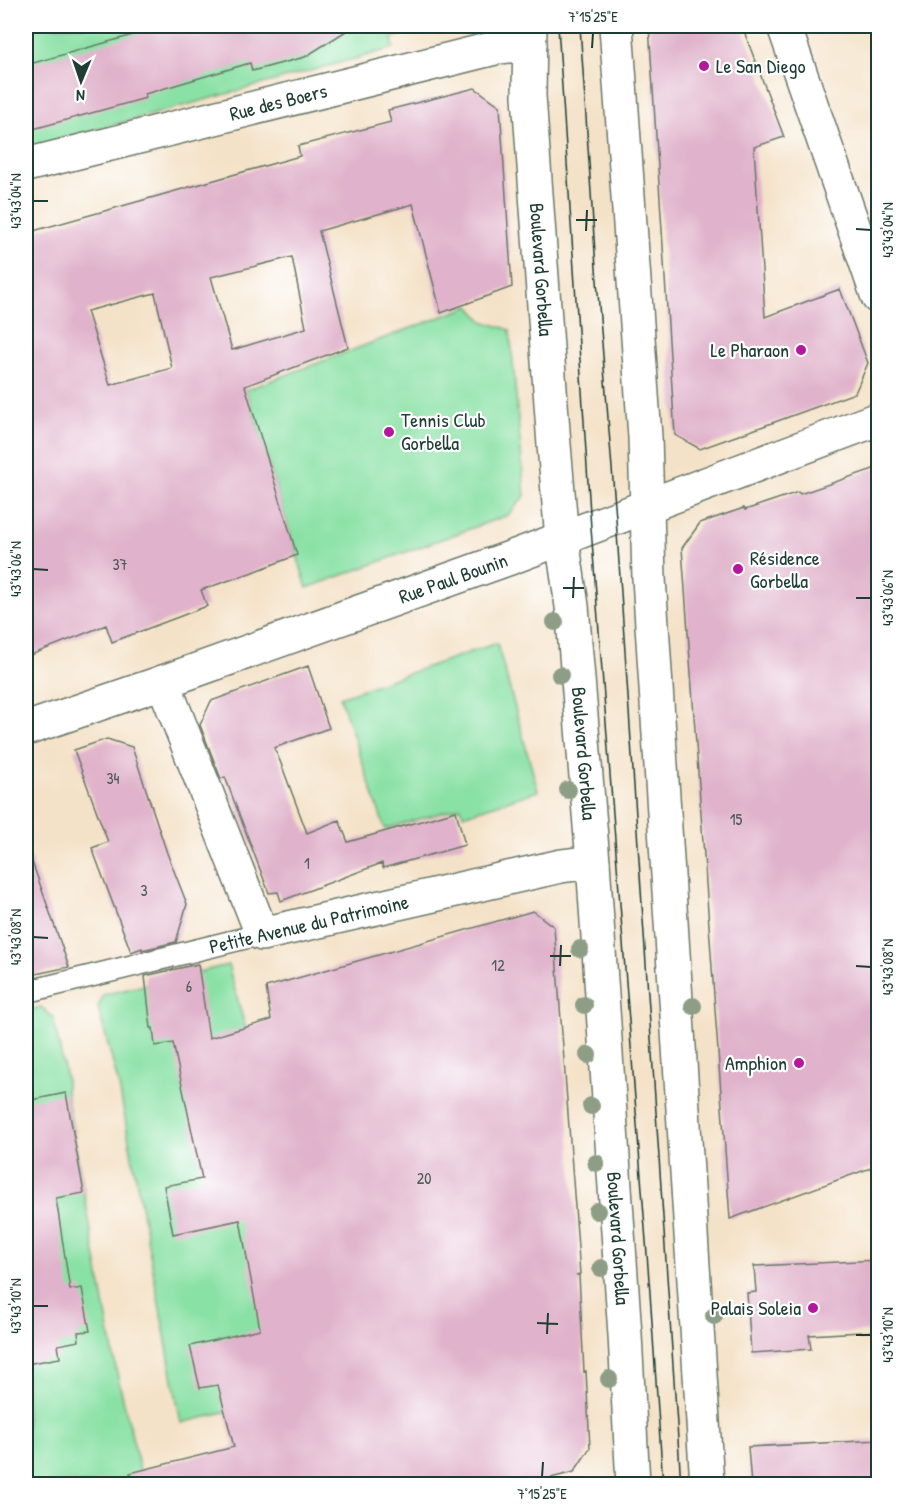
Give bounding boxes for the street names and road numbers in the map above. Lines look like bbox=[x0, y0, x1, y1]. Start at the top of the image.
street label: Rue des Boers bbox=[227, 76, 330, 127]
street label: Boulevard Gorbella bbox=[524, 202, 560, 337]
street label: Rue Paul Bounin bbox=[395, 546, 511, 610]
street label: Boulevard Gorbella bbox=[566, 686, 604, 821]
street label: Petite Avenue du Patrimoine bbox=[207, 887, 411, 960]
street label: Boulevard Gorbella bbox=[601, 1171, 637, 1306]

